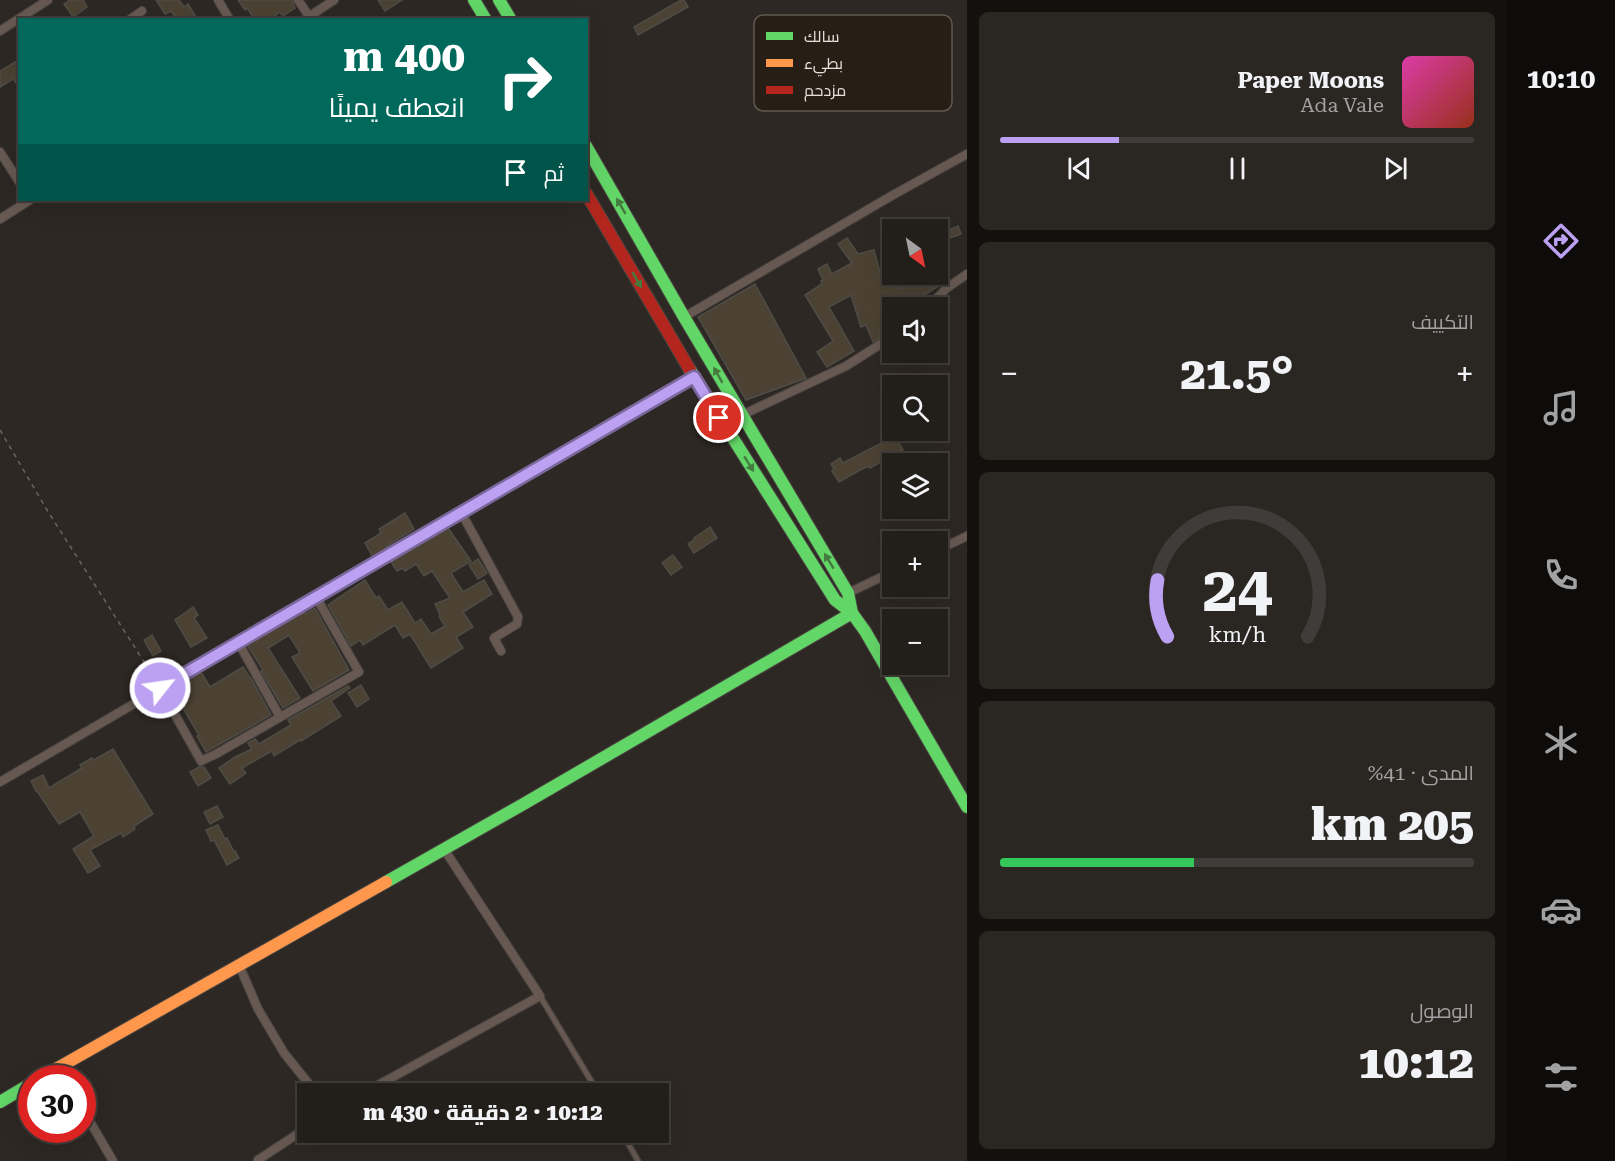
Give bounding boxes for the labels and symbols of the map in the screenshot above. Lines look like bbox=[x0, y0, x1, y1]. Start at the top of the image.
legend bbox=[754, 15, 952, 111]
text: سالك bbox=[804, 27, 839, 46]
text: بطيء bbox=[804, 54, 843, 77]
text: مزدحم bbox=[804, 81, 846, 102]
one-way arrow bbox=[616, 197, 626, 214]
north arrow bbox=[882, 219, 948, 285]
one-way arrow bbox=[632, 272, 642, 289]
one-way arrow bbox=[713, 366, 723, 383]
pin bbox=[693, 392, 744, 443]
one-way arrow bbox=[743, 456, 755, 472]
one-way arrow bbox=[823, 553, 834, 569]
position arrow bbox=[128, 656, 192, 720]
speed limit sign: 30 bbox=[18, 1065, 96, 1143]

